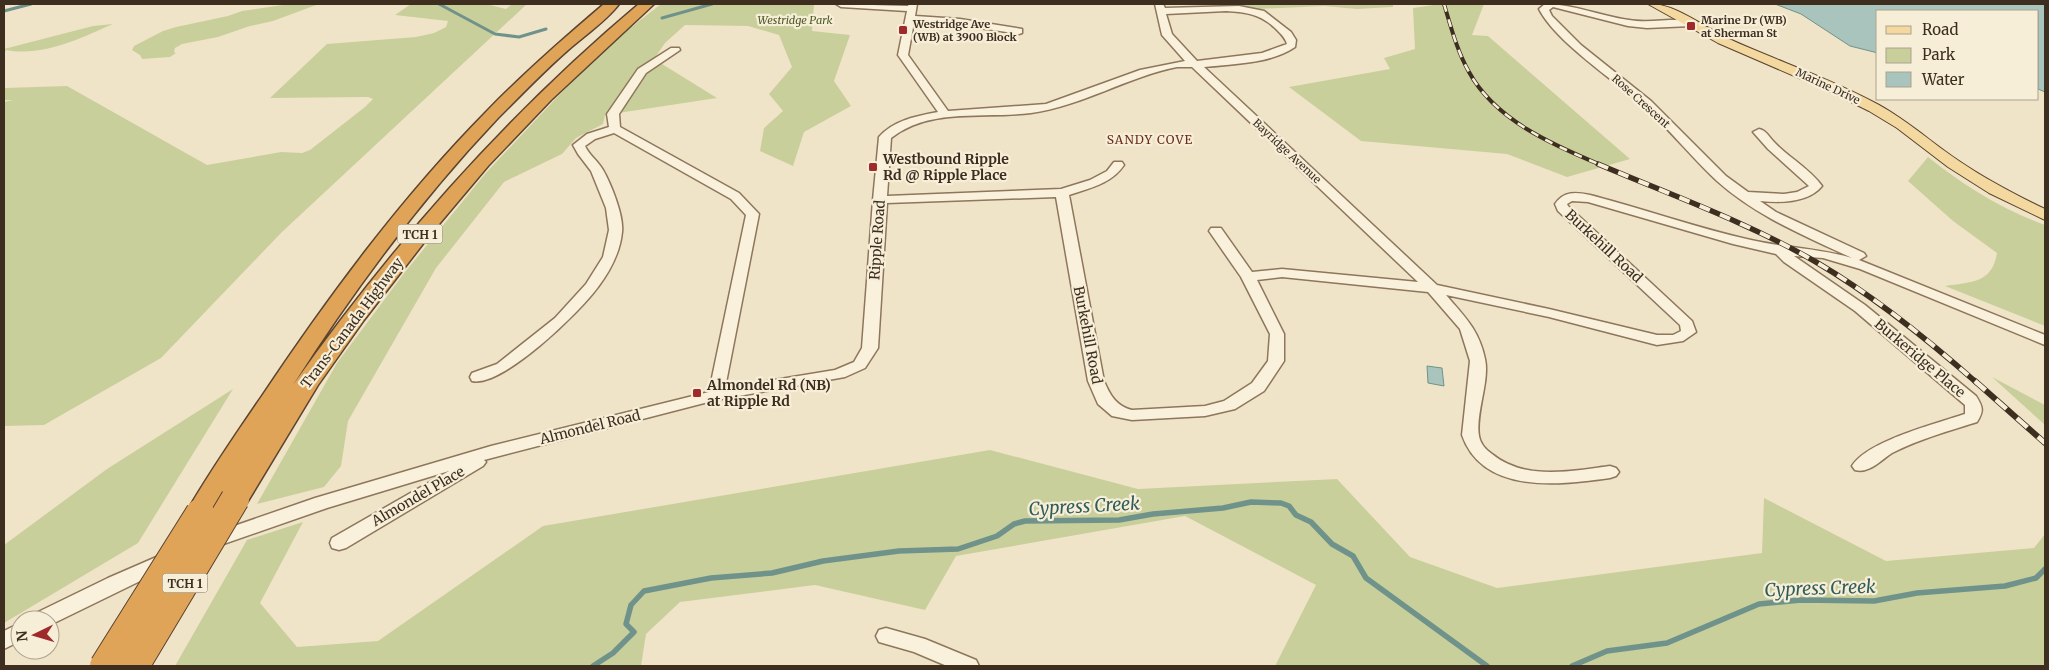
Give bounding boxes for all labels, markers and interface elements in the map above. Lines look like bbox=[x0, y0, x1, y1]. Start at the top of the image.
legend bbox=[1876, 10, 2039, 100]
park label: Westridge Park bbox=[758, 13, 832, 27]
place label: Marine Dr (WB) at Sherman St bbox=[1701, 13, 1787, 40]
place label: Westridge Ave (WB) at 3900 Block bbox=[912, 17, 1017, 44]
marker: Marine Dr (WB) at Sherman St bbox=[1685, 20, 1697, 32]
text: Road bbox=[1922, 20, 1958, 39]
marker: Westridge Ave (WB) at 3900 Block bbox=[897, 24, 909, 36]
text: Park bbox=[1922, 45, 1956, 64]
street label: Marine Drive bbox=[1794, 65, 1863, 107]
text: Water bbox=[1921, 70, 1965, 89]
street label: Rose Crescent bbox=[1609, 71, 1673, 131]
street label: Bayridge Avenue bbox=[1250, 116, 1324, 186]
district label: SANDY COVE bbox=[1107, 132, 1193, 147]
place label: Westbound Ripple Rd @ Ripple Place bbox=[882, 150, 1009, 184]
marker: Westbound Ripple Rd @ Ripple Place bbox=[867, 161, 879, 173]
street label: Ripple Road bbox=[865, 199, 889, 281]
street label: Burkehill Road bbox=[1561, 205, 1647, 287]
road number: TCH 1 bbox=[398, 224, 442, 243]
street label: Trans-Canada Highway bbox=[297, 253, 408, 392]
street label: Burkehill Road bbox=[1070, 284, 1106, 386]
street label: Burkeridge Place bbox=[1871, 315, 1969, 401]
place label: Almondel Rd (NB) at Ripple Rd bbox=[706, 376, 831, 410]
marker: Almondel Rd (NB) at Ripple Rd bbox=[691, 387, 703, 399]
street label: Almondel Road bbox=[537, 406, 643, 448]
street label: Almondel Place bbox=[367, 462, 468, 530]
water label: Cypress Creek bbox=[1028, 492, 1140, 520]
road number: TCH 1 bbox=[162, 574, 208, 592]
water label: Cypress Creek bbox=[1764, 575, 1876, 601]
north arrow bbox=[10, 610, 60, 660]
text: N bbox=[13, 630, 31, 642]

